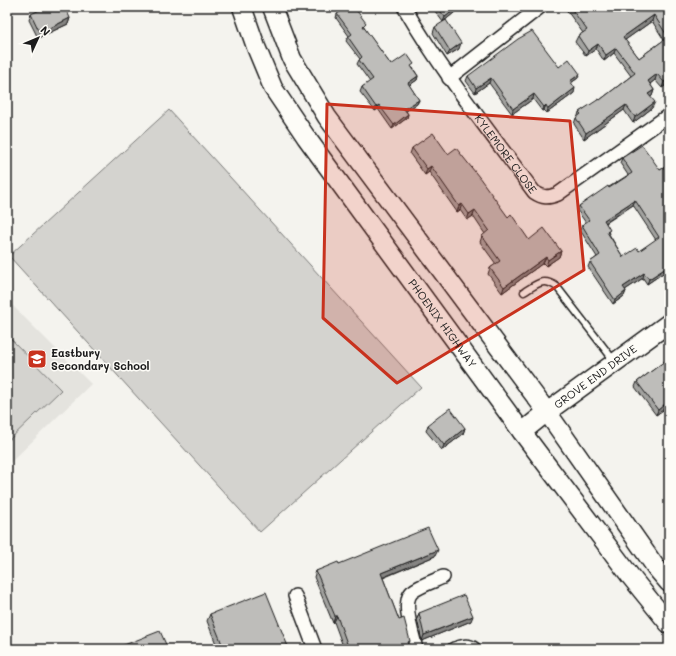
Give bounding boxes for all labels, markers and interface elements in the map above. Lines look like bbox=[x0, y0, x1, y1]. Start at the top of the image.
north arrow bbox=[18, 18, 58, 58]
text: N bbox=[37, 22, 54, 39]
street label: KYLEMORE CLOSE bbox=[472, 111, 541, 196]
street label: PHOENIX HIGHWAY bbox=[405, 276, 481, 371]
street label: GROVE END DRIVE bbox=[551, 341, 640, 412]
place label: Eastbury Secondary School bbox=[51, 345, 150, 373]
school or university icon: Eastbury Secondary School bbox=[26, 348, 48, 370]

